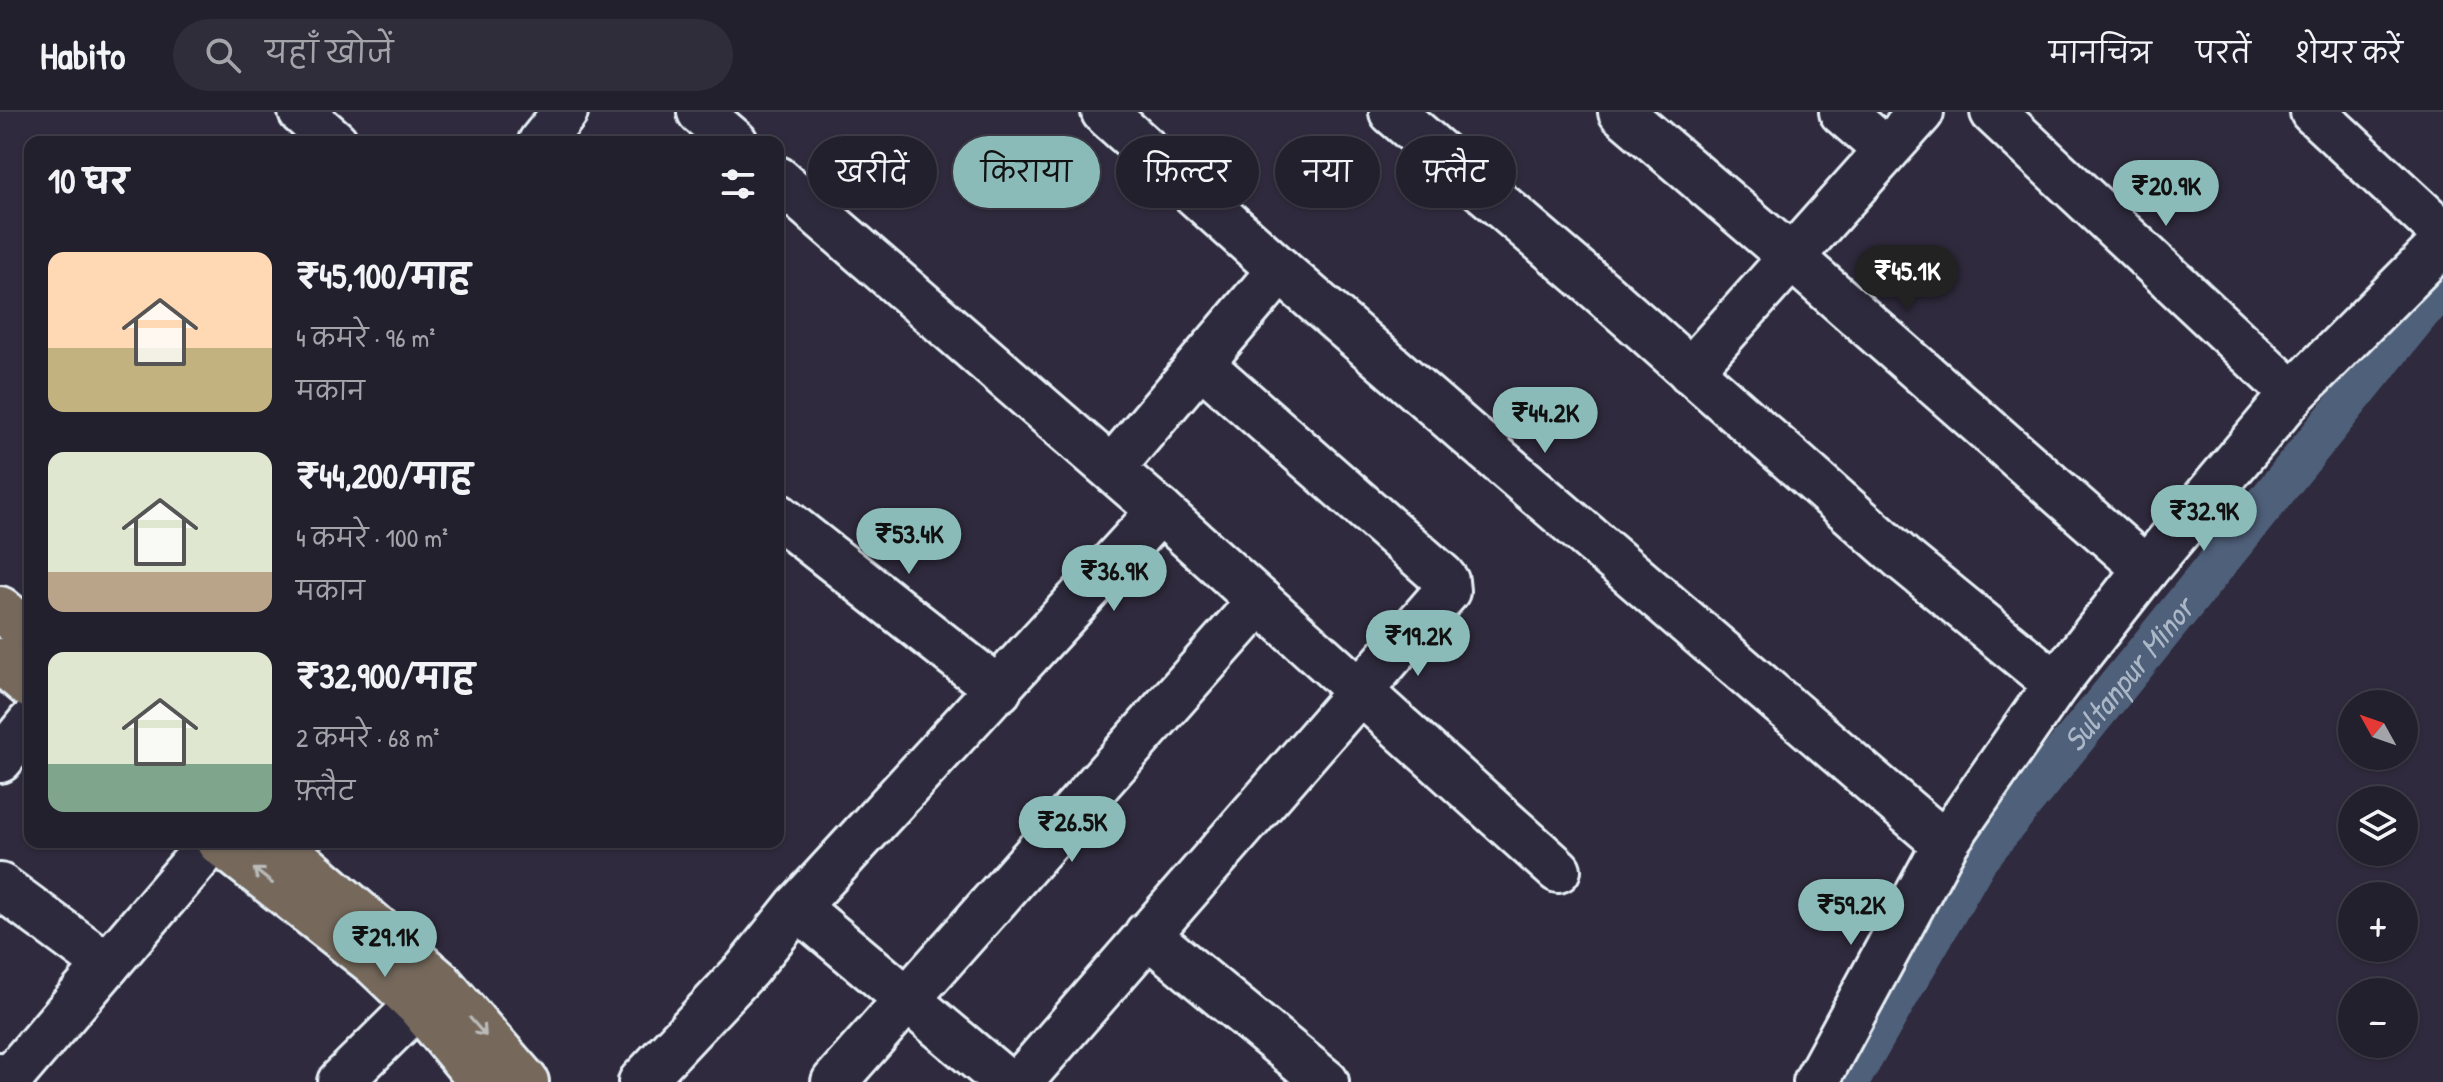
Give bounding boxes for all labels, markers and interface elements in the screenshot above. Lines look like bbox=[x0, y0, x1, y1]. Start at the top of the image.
search box bbox=[173, 19, 733, 91]
text: Habito bbox=[40, 29, 125, 81]
text: यहाँ खोजें bbox=[265, 32, 393, 72]
icon: search bbox=[201, 33, 245, 77]
text: मानचित्र bbox=[2049, 34, 2152, 72]
text: परतें bbox=[2196, 34, 2251, 72]
text: शेयर करें bbox=[2295, 34, 2403, 72]
chip: खरीदें bbox=[808, 136, 937, 208]
chip: किराया bbox=[953, 136, 1100, 208]
chip: फ़िल्टर bbox=[1116, 136, 1259, 208]
chip: नया bbox=[1275, 136, 1380, 208]
chip: फ़्लैट bbox=[1396, 136, 1516, 208]
text: 10 घर bbox=[48, 158, 129, 204]
pin: ₹20.9K bbox=[2101, 160, 2231, 228]
icon: filters bbox=[716, 162, 760, 206]
text: ₹20.9K bbox=[2131, 168, 2201, 203]
pin: ₹45.1K bbox=[1842, 245, 1972, 313]
text: ₹45,100/माह bbox=[296, 253, 470, 299]
text: ₹45.1K bbox=[1873, 253, 1941, 288]
icon: home bbox=[112, 284, 208, 380]
text: 4 कमरे · 96 m² bbox=[296, 320, 435, 355]
text: मकान bbox=[296, 373, 365, 408]
pin: ₹44.2K bbox=[1480, 387, 1610, 455]
text: ₹44.2K bbox=[1511, 395, 1579, 430]
text: ₹44,200/माह bbox=[296, 453, 472, 499]
icon: home bbox=[112, 484, 208, 580]
pin: ₹32.9K bbox=[2139, 485, 2269, 553]
text: ₹32.9K bbox=[2169, 493, 2239, 528]
pin: ₹53.4K bbox=[844, 508, 974, 576]
text: ₹53.4K bbox=[874, 516, 944, 551]
text: 4 कमरे · 100 m² bbox=[296, 520, 448, 555]
pin: ₹36.9K bbox=[1049, 545, 1179, 613]
text: ₹36.9K bbox=[1080, 553, 1148, 588]
text: मकान bbox=[296, 573, 365, 608]
water label: Sultanpur Minor bbox=[2053, 585, 2205, 760]
pin: ₹19.2K bbox=[1353, 610, 1483, 678]
text: ₹19.2K bbox=[1384, 618, 1452, 653]
text: ₹32,900/माह bbox=[296, 653, 474, 699]
icon: home bbox=[112, 684, 208, 780]
north arrow bbox=[2338, 690, 2418, 770]
map controls bbox=[2338, 690, 2418, 1058]
text: 2 कमरे · 68 m² bbox=[296, 720, 439, 755]
text: फ़्लैट bbox=[296, 773, 355, 808]
button: layers bbox=[2338, 786, 2418, 866]
pin: ₹26.5K bbox=[1007, 796, 1137, 864]
text: ₹26.5K bbox=[1037, 804, 1107, 839]
one-way arrow bbox=[253, 868, 274, 885]
pin: ₹59.2K bbox=[1786, 879, 1916, 947]
button: + bbox=[2338, 882, 2418, 962]
text: ₹59.2K bbox=[1816, 887, 1886, 922]
pin: ₹29.1K bbox=[320, 911, 450, 979]
text: ₹29.1K bbox=[351, 919, 419, 954]
button: − bbox=[2338, 978, 2418, 1058]
one-way arrow bbox=[469, 1016, 487, 1036]

